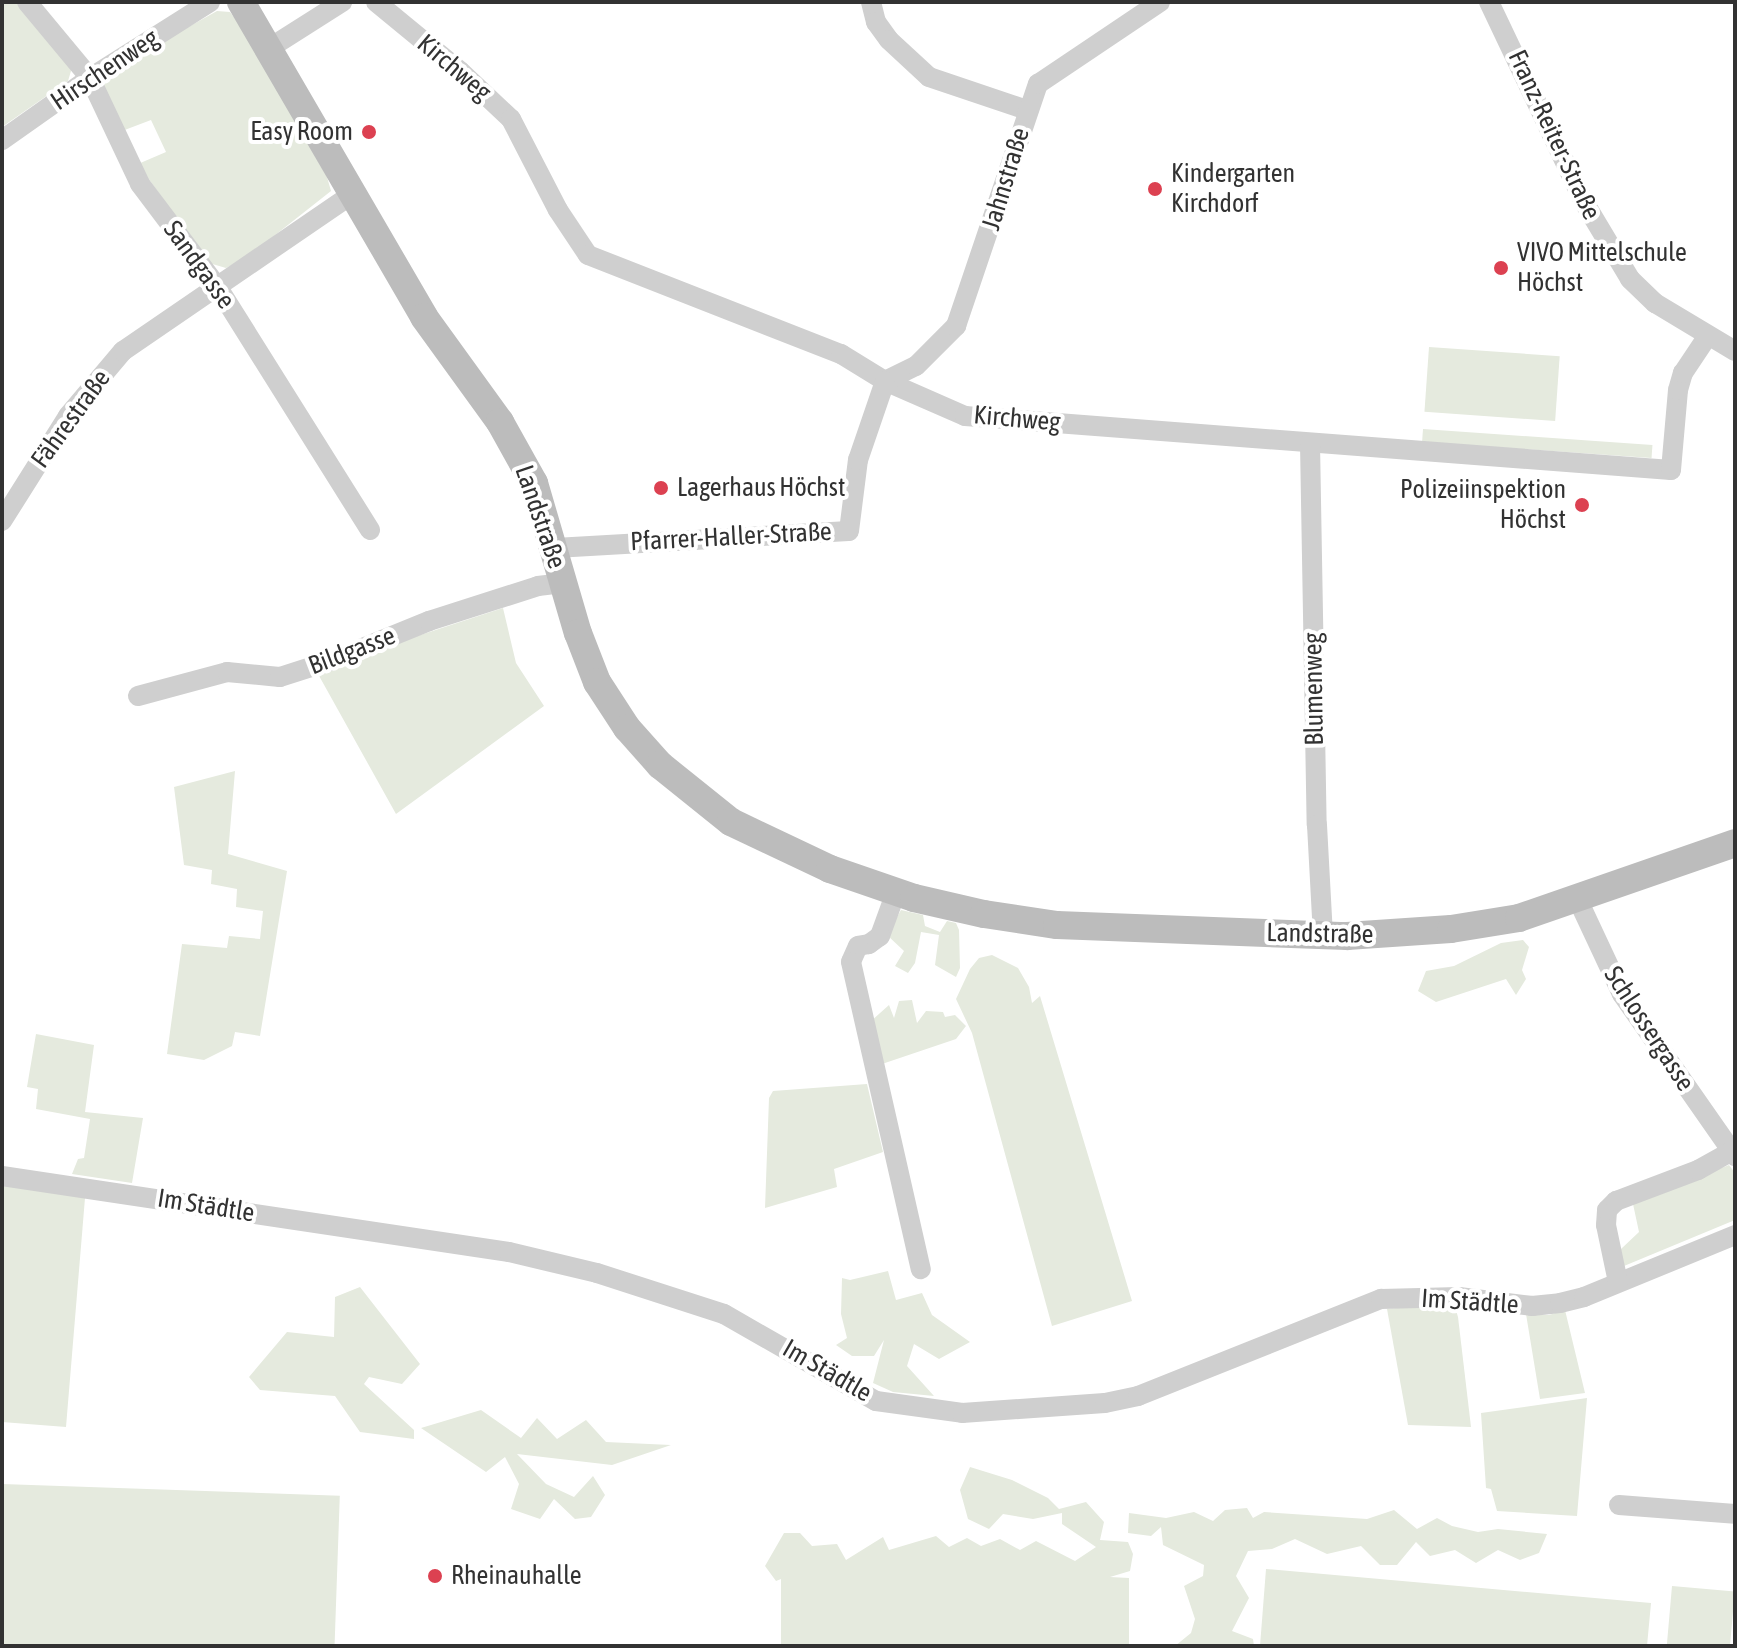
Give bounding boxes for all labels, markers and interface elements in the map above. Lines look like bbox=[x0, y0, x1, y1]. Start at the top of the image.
street label: Hirschenweg bbox=[45, 23, 165, 117]
street label: Kirchweg bbox=[411, 28, 497, 108]
street label: Franz-Reiter-Straße bbox=[1501, 45, 1607, 225]
place label: Easy Room bbox=[250, 116, 353, 148]
marker: Easy Room bbox=[360, 123, 378, 141]
street label: Jahnstraße bbox=[976, 124, 1036, 234]
place label: Kindergarten Kirchdorf bbox=[1171, 158, 1295, 220]
marker: Kindergarten Kirchdorf bbox=[1146, 180, 1164, 198]
street label: Sandgasse bbox=[157, 215, 241, 315]
place label: VIVO Mittelschule Höchst bbox=[1517, 237, 1687, 298]
marker: VIVO Mittelschule Höchst bbox=[1492, 259, 1510, 277]
street label: Fährestraße bbox=[25, 364, 117, 474]
street label: Kirchweg bbox=[972, 400, 1062, 438]
street label: Landstraße bbox=[508, 461, 572, 573]
place label: Lagerhaus Höchst bbox=[677, 472, 846, 504]
place label: Polizeiinspektion Höchst bbox=[1400, 474, 1566, 536]
marker: Lagerhaus Höchst bbox=[652, 479, 670, 497]
marker: Polizeiinspektion Höchst bbox=[1573, 496, 1591, 514]
street label: Pfarrer-Haller-Straße bbox=[629, 516, 833, 558]
street label: Bildgasse bbox=[304, 620, 400, 682]
street label: Blumenweg bbox=[1297, 632, 1331, 746]
street label: Landstraße bbox=[1266, 917, 1374, 951]
street label: Schlossergasse bbox=[1597, 961, 1701, 1097]
street label: Im Städtle bbox=[155, 1183, 257, 1229]
street label: Im Städtle bbox=[1420, 1283, 1520, 1321]
street label: Im Städtle bbox=[777, 1333, 877, 1409]
place label: Rheinauhalle bbox=[451, 1560, 582, 1592]
marker: Rheinauhalle bbox=[426, 1567, 444, 1585]

